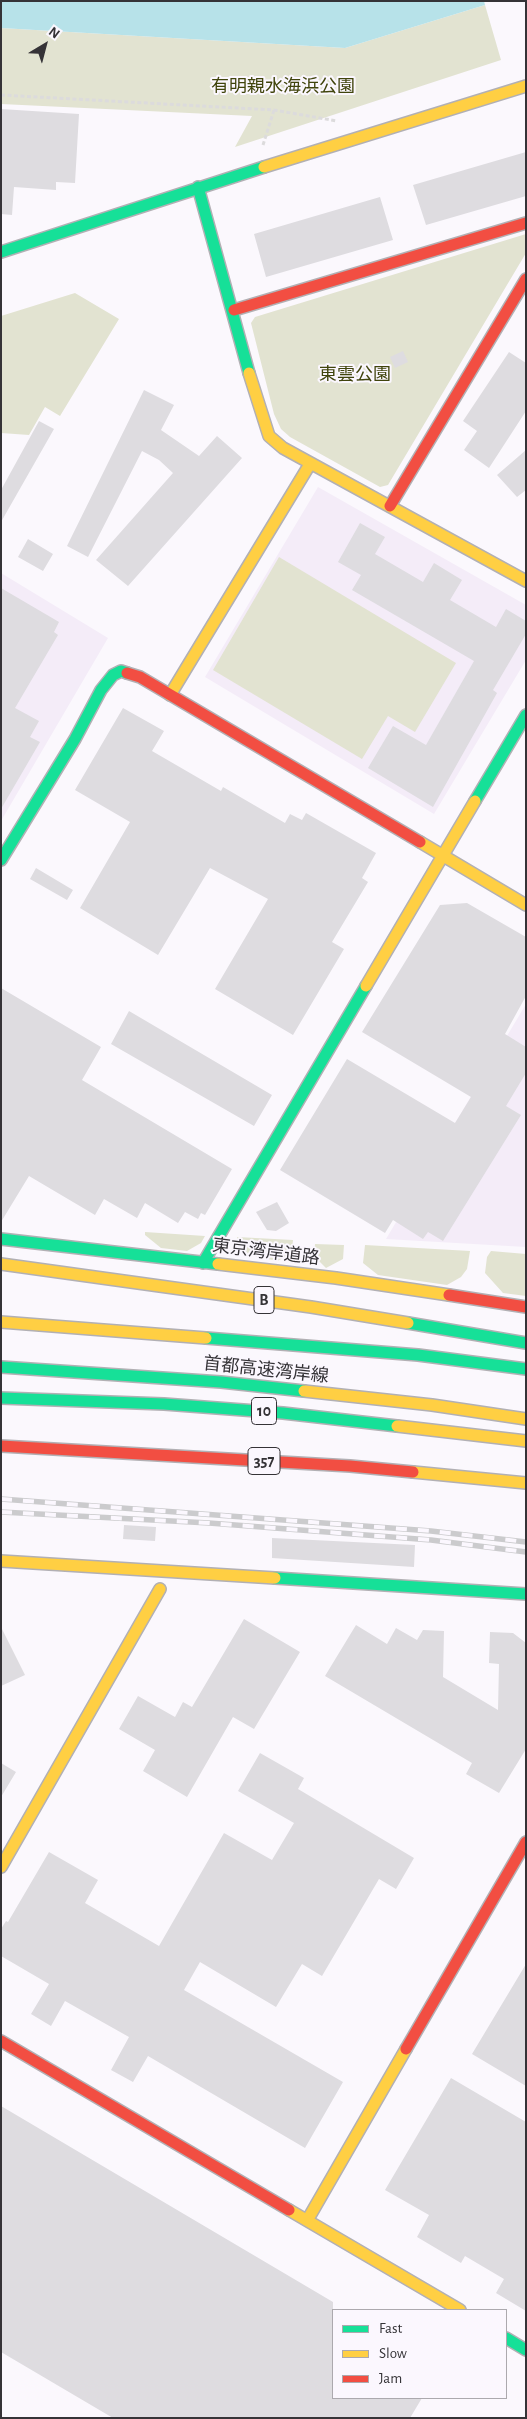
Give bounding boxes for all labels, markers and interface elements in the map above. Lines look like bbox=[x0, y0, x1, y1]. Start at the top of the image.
north arrow bbox=[20, 20, 70, 70]
text: N bbox=[46, 24, 62, 42]
park label: 有明親水海浜公園 bbox=[211, 76, 355, 98]
park label: 東雲公園 bbox=[319, 364, 391, 386]
street label: 東京湾岸道路 bbox=[211, 1235, 321, 1269]
road number: B bbox=[254, 1286, 274, 1314]
street label: 首都高速湾岸線 bbox=[202, 1353, 330, 1387]
road number: 10 bbox=[252, 1398, 276, 1424]
road number: 357 bbox=[248, 1448, 280, 1474]
legend bbox=[332, 2309, 507, 2399]
text: Fast bbox=[379, 2321, 402, 2336]
text: Slow bbox=[379, 2346, 407, 2361]
text: Jam bbox=[379, 2371, 402, 2386]

